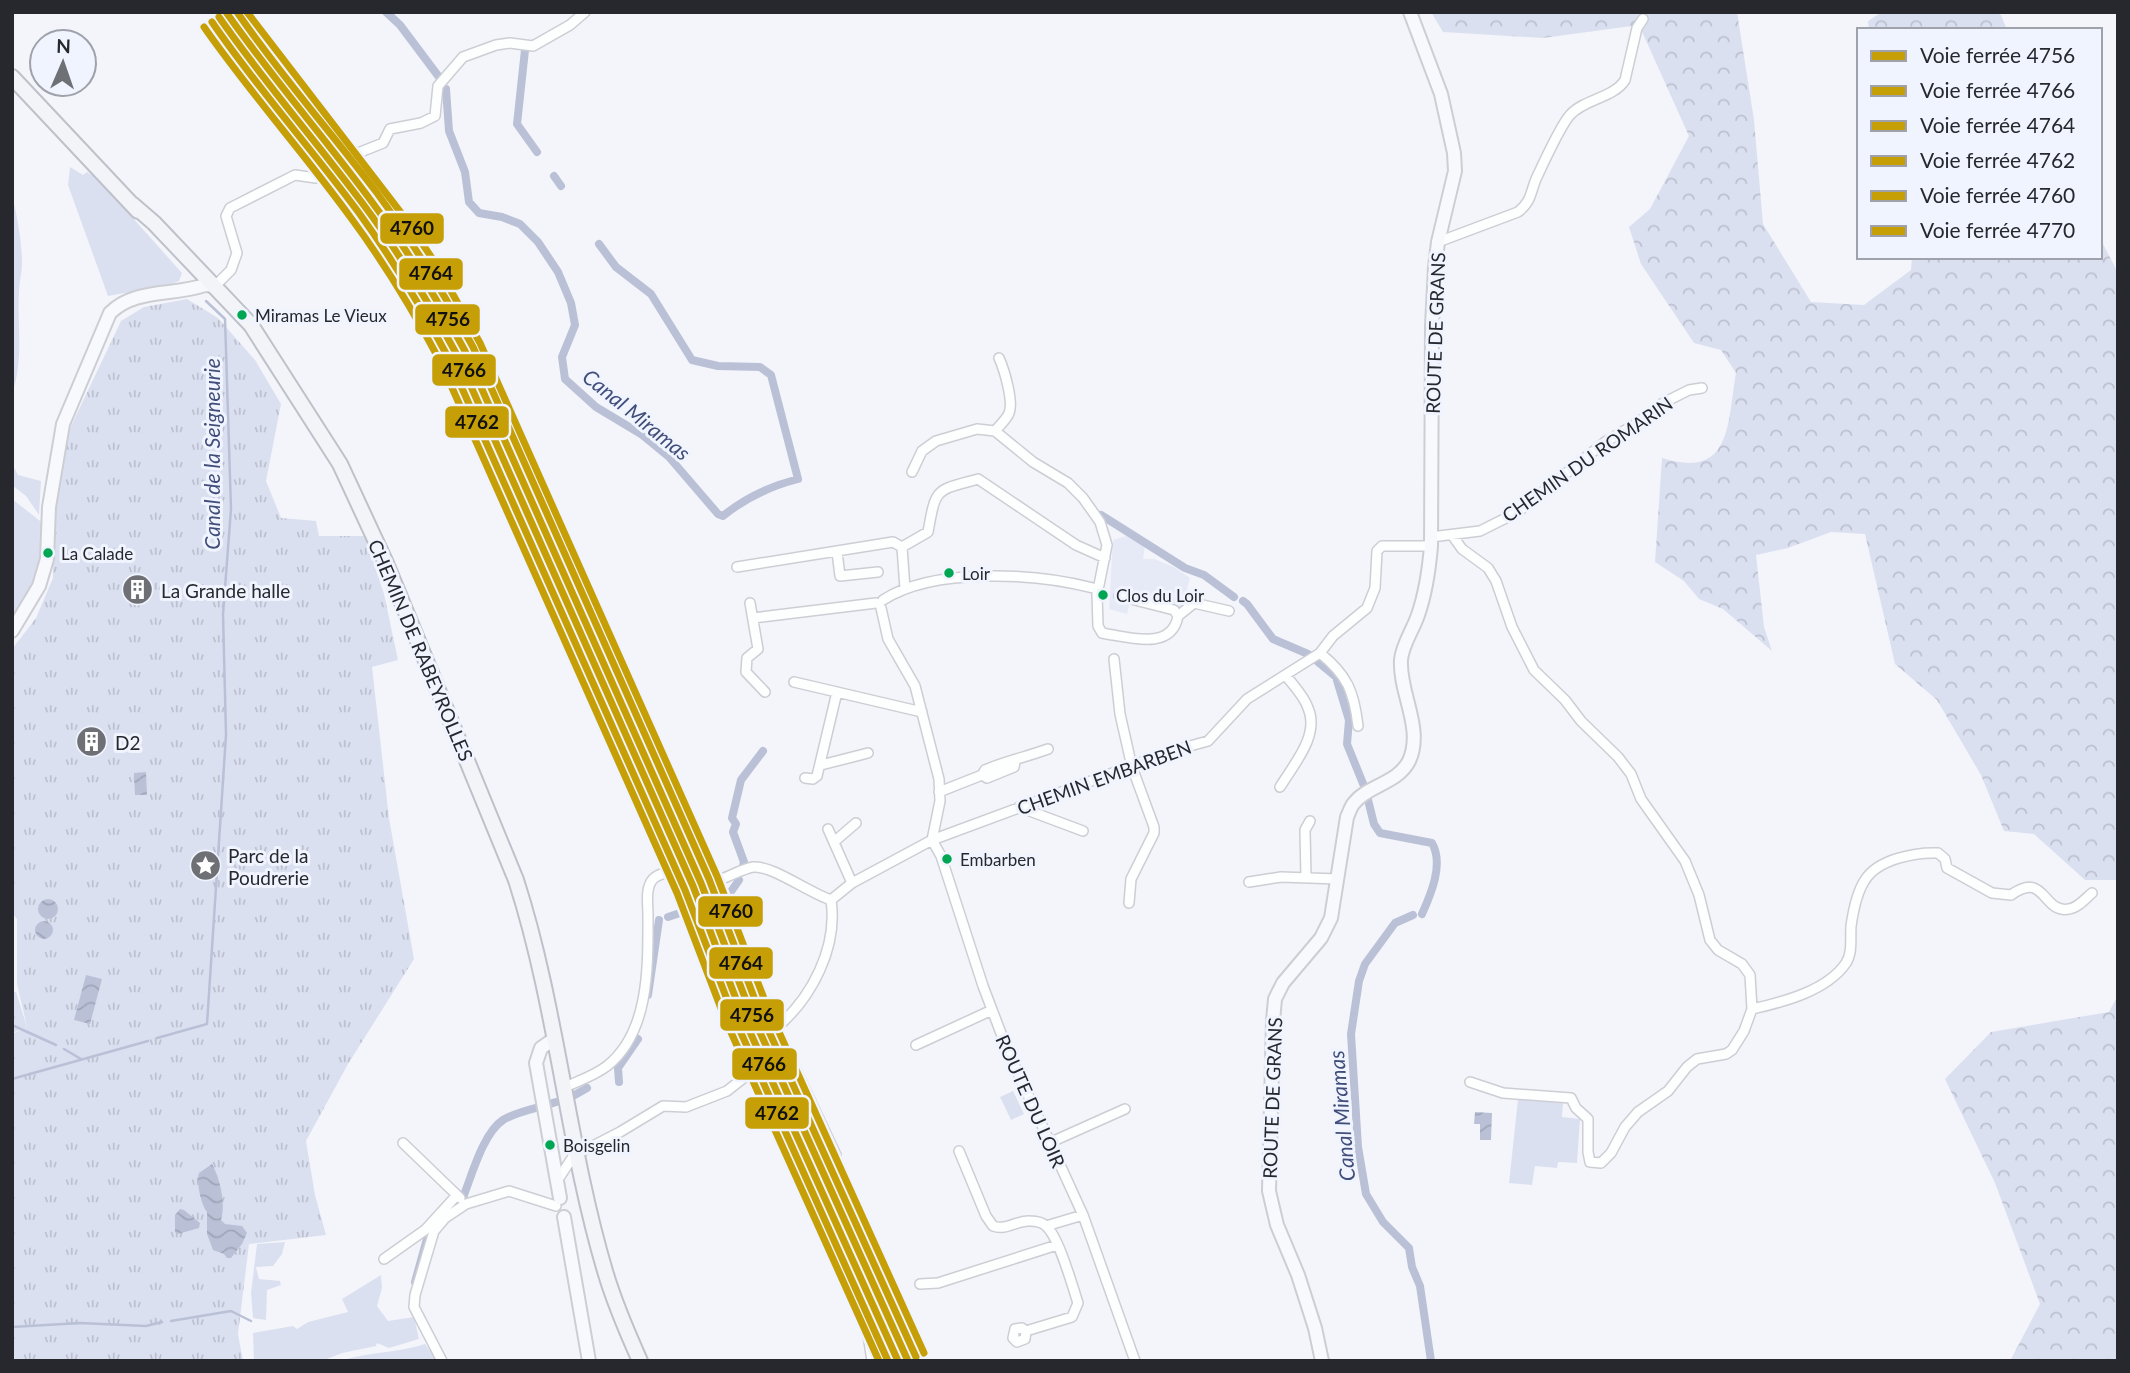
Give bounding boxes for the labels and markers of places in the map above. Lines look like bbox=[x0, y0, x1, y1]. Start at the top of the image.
place label: Miramas Le Vieux bbox=[255, 305, 387, 326]
marker: Miramas Le Vieux bbox=[235, 308, 249, 322]
place label: La Calade bbox=[61, 543, 133, 564]
marker: La Calade bbox=[41, 546, 55, 560]
place label: Loir bbox=[962, 563, 991, 584]
marker: Loir bbox=[942, 566, 956, 580]
building icon: La Grande halle bbox=[121, 573, 155, 607]
place label: La Grande halle bbox=[161, 579, 290, 602]
place label: Clos du Loir bbox=[1116, 585, 1205, 606]
marker: Clos du Loir bbox=[1096, 588, 1110, 602]
building icon: D2 bbox=[75, 725, 109, 759]
place label: D2 bbox=[115, 731, 140, 754]
place label: Parc de la Poudrerie bbox=[228, 844, 309, 889]
place icon: Parc de la Poudrerie bbox=[188, 849, 222, 883]
place label: Embarben bbox=[960, 849, 1036, 870]
marker: Embarben bbox=[940, 852, 954, 866]
place label: Boisgelin bbox=[563, 1135, 630, 1156]
marker: Boisgelin bbox=[543, 1138, 557, 1152]

